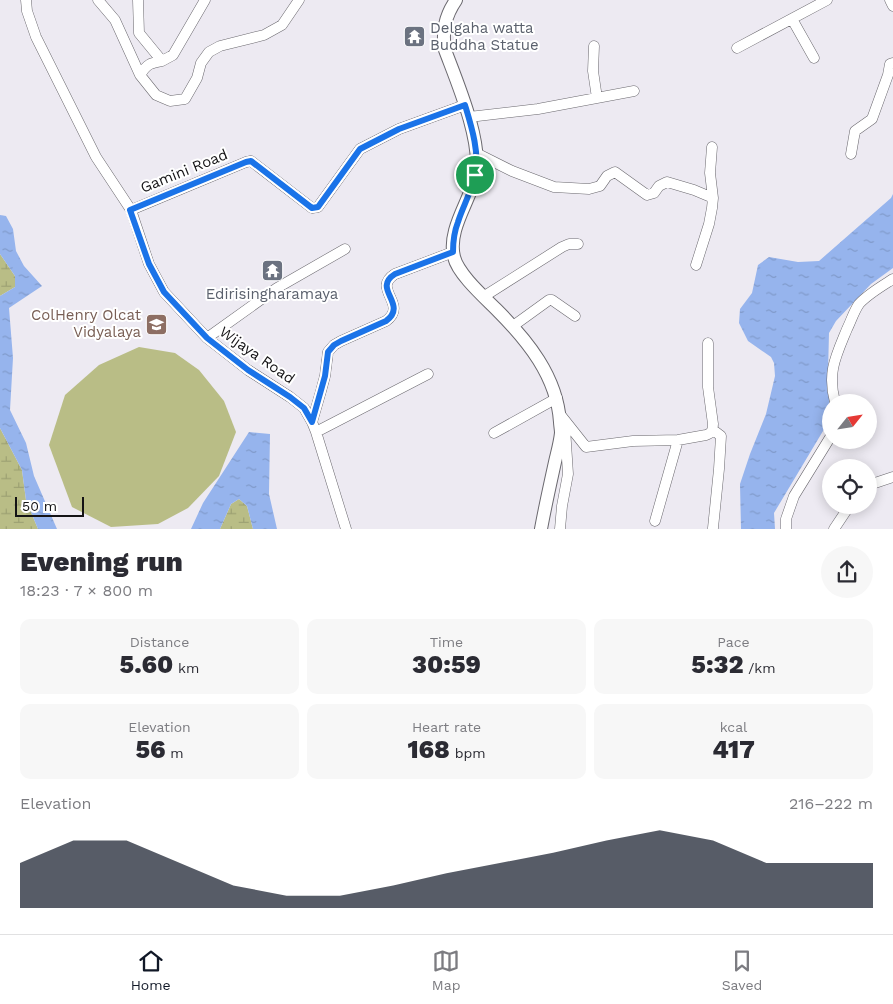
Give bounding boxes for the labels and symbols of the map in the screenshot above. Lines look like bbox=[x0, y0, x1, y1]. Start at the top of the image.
place label: Delgaha watta Buddha Statue bbox=[430, 19, 539, 54]
temple icon: Delgaha watta Buddha Statue bbox=[402, 25, 426, 49]
street label: Gamini Road bbox=[138, 145, 230, 197]
pin bbox=[454, 154, 496, 196]
temple icon: Edirisingharamaya bbox=[260, 259, 284, 283]
place label: Edirisingharamaya bbox=[206, 285, 339, 303]
place label: ColHenry Olcat Vidyalaya bbox=[31, 306, 142, 341]
school or university icon: ColHenry Olcat Vidyalaya bbox=[145, 312, 169, 336]
street label: Wijaya Road bbox=[216, 322, 298, 388]
north arrow bbox=[822, 394, 878, 449]
scale bar bbox=[15, 494, 84, 517]

